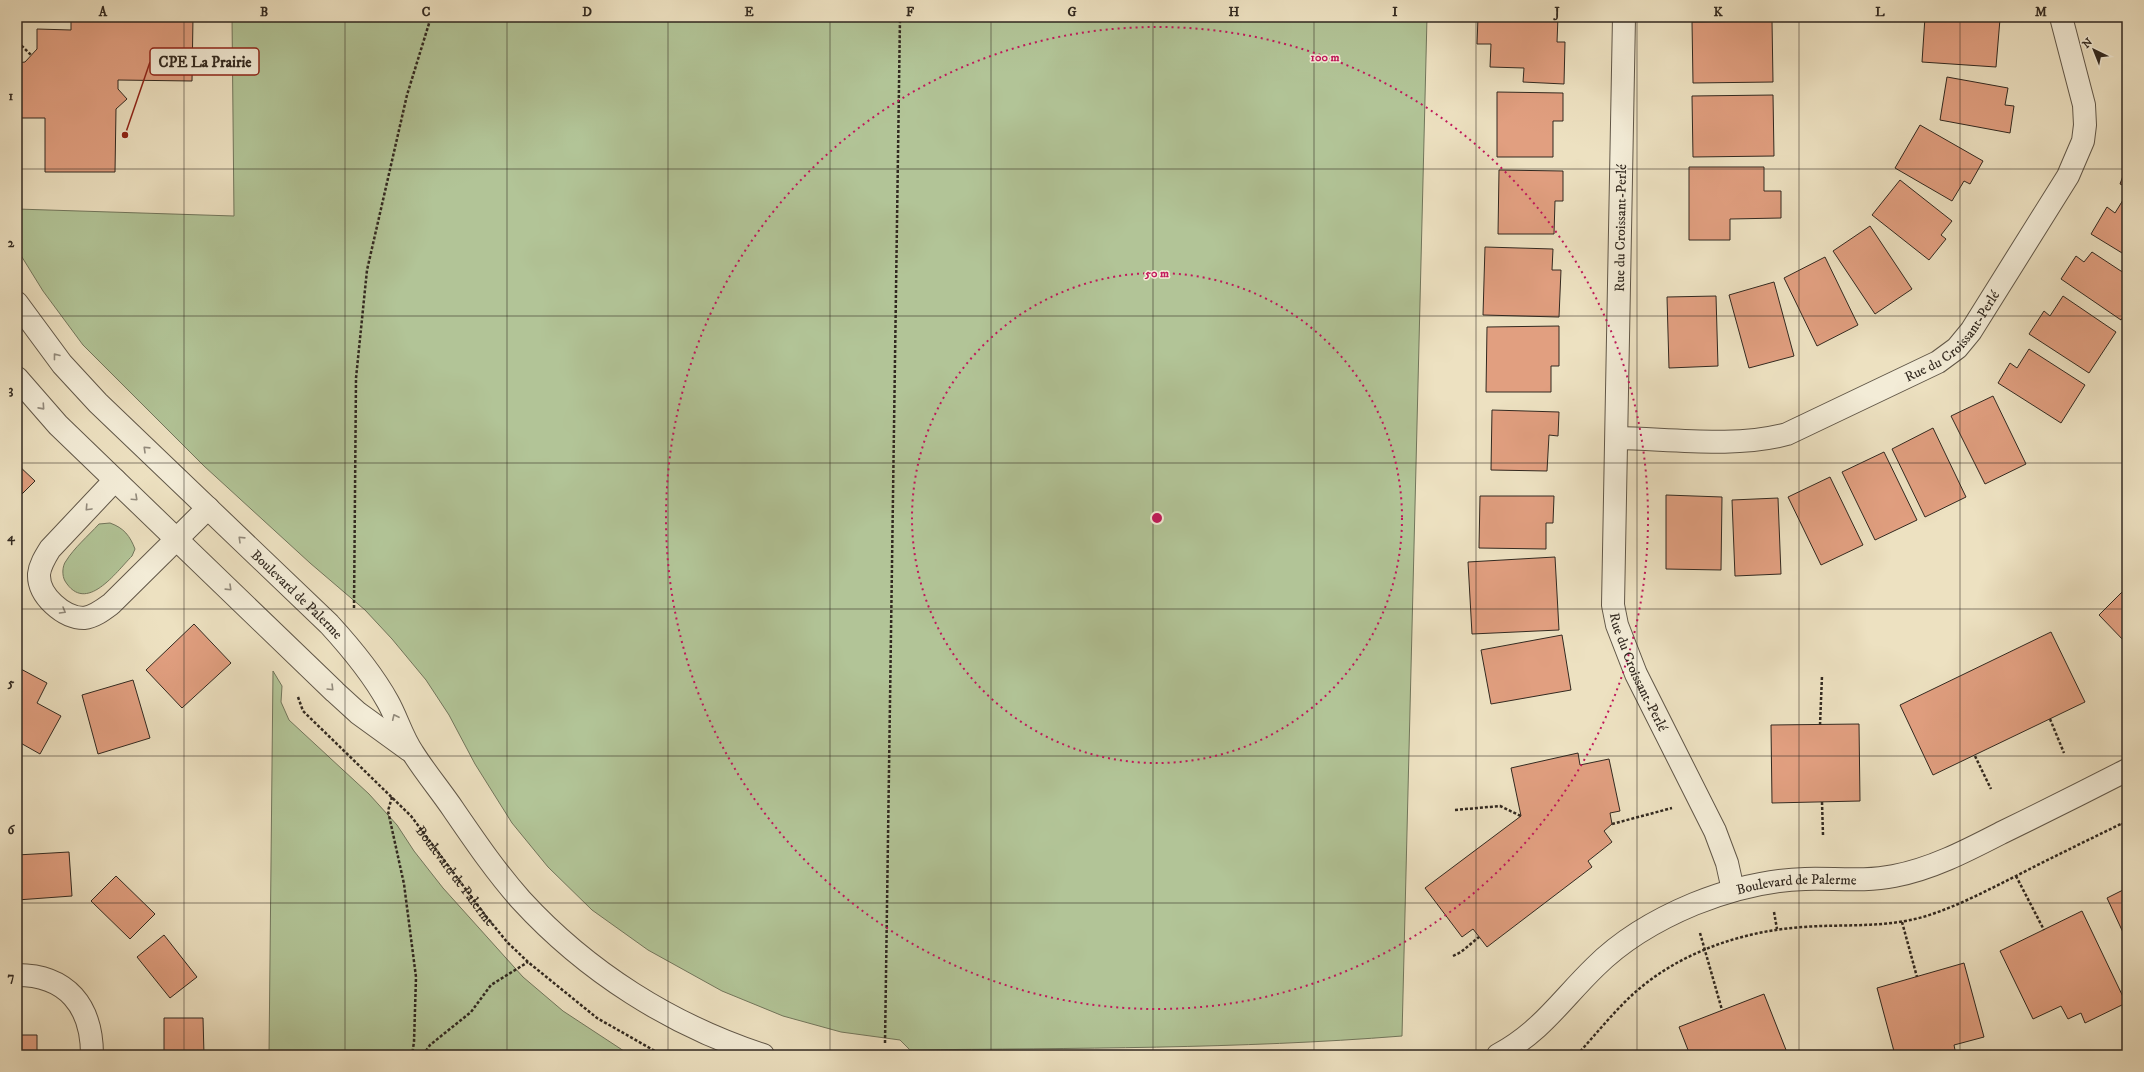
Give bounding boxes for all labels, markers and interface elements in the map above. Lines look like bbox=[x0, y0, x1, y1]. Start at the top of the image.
text: A bbox=[98, 4, 108, 20]
text: B bbox=[260, 4, 268, 20]
text: C bbox=[422, 4, 431, 20]
text: D bbox=[582, 4, 592, 20]
text: E bbox=[744, 4, 754, 20]
text: F bbox=[906, 4, 915, 20]
text: G bbox=[1067, 4, 1077, 20]
text: H bbox=[1229, 4, 1240, 20]
text: I bbox=[1392, 4, 1398, 20]
text: J bbox=[1552, 4, 1560, 21]
text: K bbox=[1713, 4, 1723, 20]
text: L bbox=[1875, 4, 1885, 20]
text: M bbox=[2035, 4, 2047, 20]
north arrow bbox=[2074, 30, 2114, 70]
text: N bbox=[2080, 35, 2096, 52]
callout: CPE La Prairie bbox=[150, 48, 259, 75]
text: 100 m bbox=[1311, 50, 1339, 65]
text: CPE La Prairie bbox=[158, 53, 252, 72]
text: 1 bbox=[9, 88, 14, 104]
street label: Rue du Croissant-Perlé bbox=[1611, 164, 1631, 292]
text: 2 bbox=[8, 235, 15, 251]
text: 50 m bbox=[1144, 266, 1169, 281]
street label: Rue du Croissant-Perlé bbox=[1902, 287, 2004, 387]
one-way arrow bbox=[54, 353, 61, 360]
text: 3 bbox=[9, 382, 14, 398]
one-way arrow bbox=[37, 403, 44, 410]
one-way arrow bbox=[143, 446, 151, 454]
one-way arrow bbox=[130, 493, 138, 501]
one-way arrow bbox=[86, 503, 93, 511]
centre of rings bbox=[1150, 511, 1164, 525]
text: 4 bbox=[6, 529, 15, 546]
one-way arrow bbox=[238, 536, 245, 543]
street label: Boulevard de Palerme bbox=[247, 546, 346, 643]
one-way arrow bbox=[224, 583, 232, 591]
one-way arrow bbox=[59, 607, 66, 614]
street label: Rue du Croissant-Perlé bbox=[1605, 611, 1672, 735]
text: 5 bbox=[7, 675, 15, 691]
one-way arrow bbox=[326, 683, 334, 691]
one-way arrow bbox=[392, 713, 400, 721]
text: 6 bbox=[8, 822, 16, 838]
street label: Boulevard de Palerme bbox=[411, 822, 499, 930]
street label: Boulevard de Palerme bbox=[1734, 871, 1857, 899]
text: 7 bbox=[8, 969, 15, 985]

